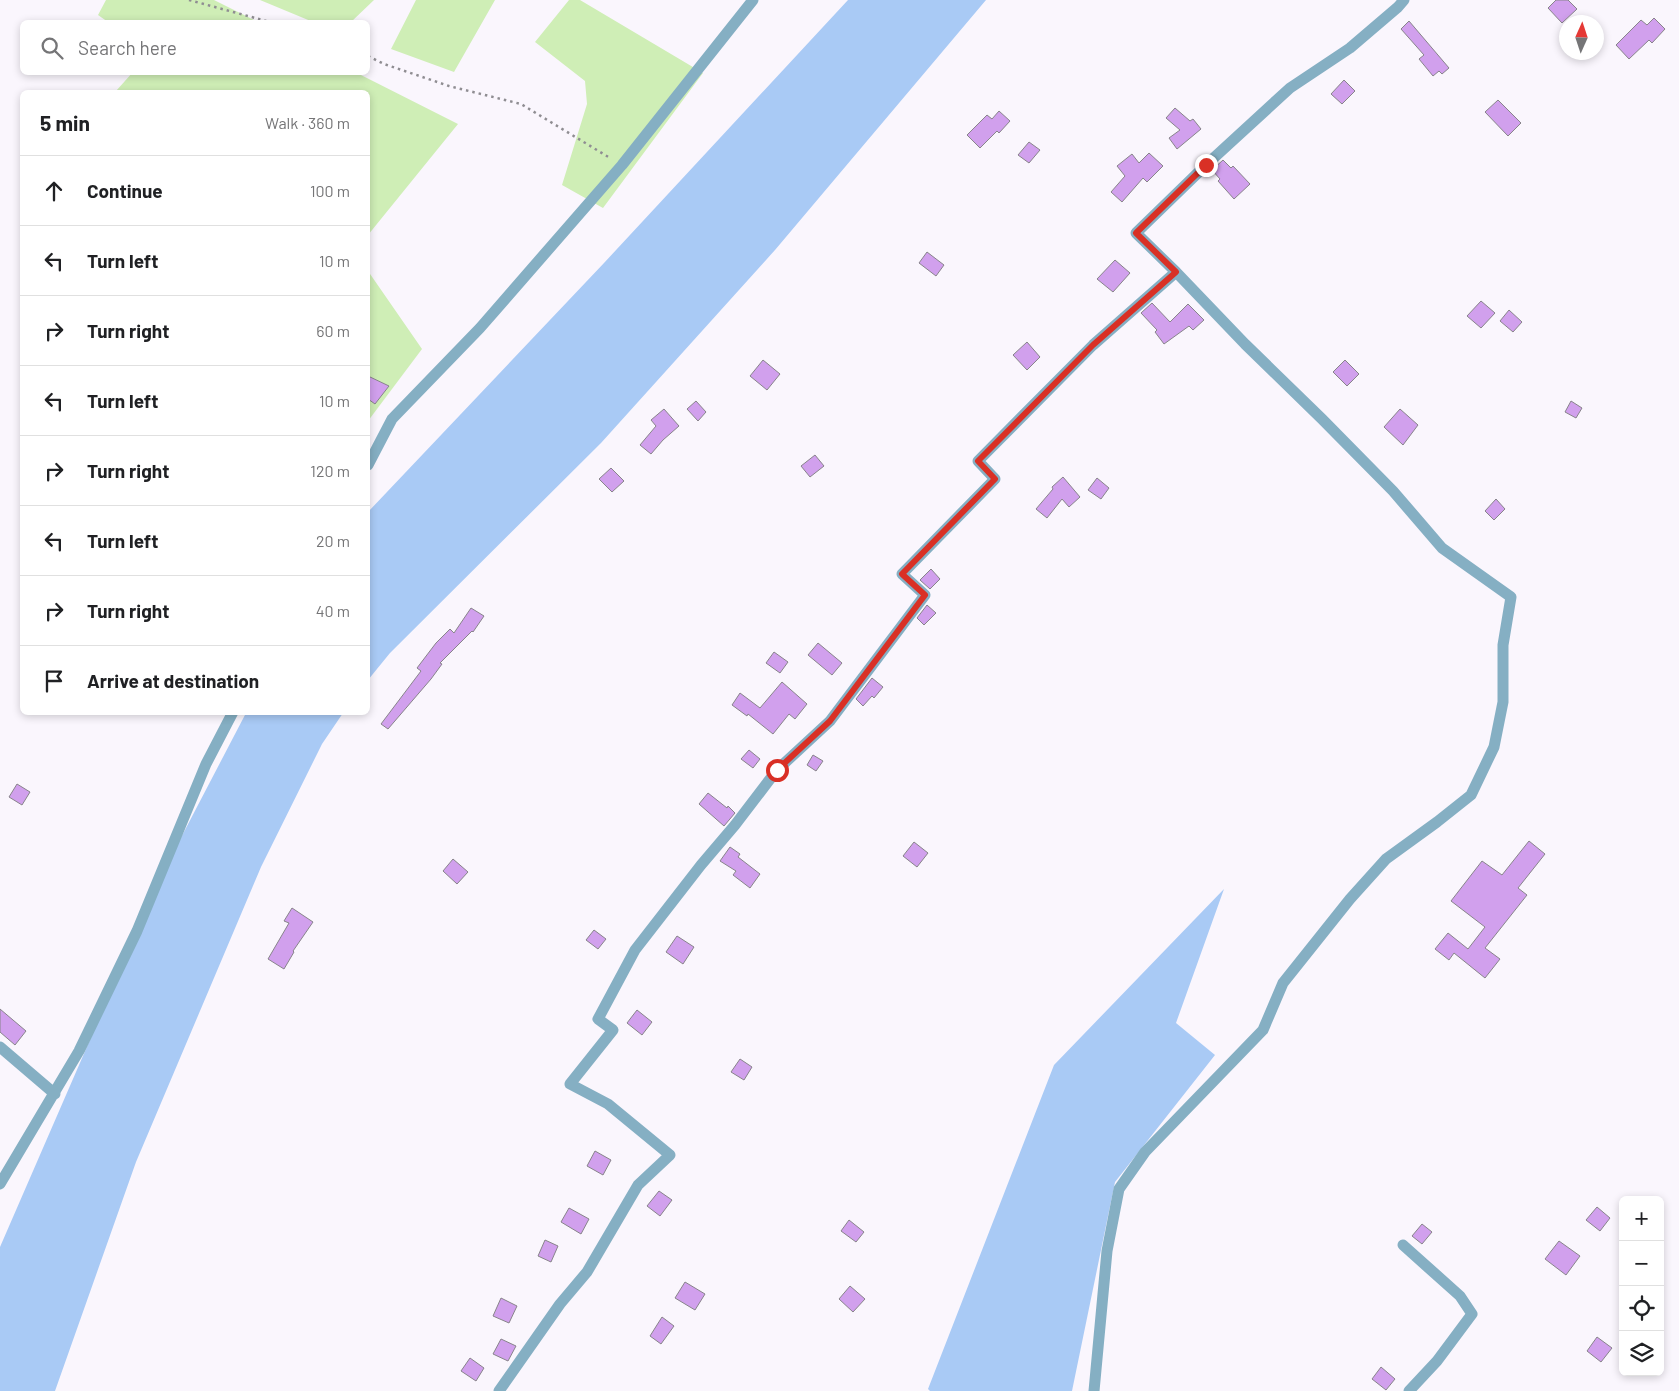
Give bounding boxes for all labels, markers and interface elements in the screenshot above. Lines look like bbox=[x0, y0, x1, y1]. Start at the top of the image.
north arrow bbox=[1559, 15, 1604, 60]
search box bbox=[20, 20, 370, 75]
icon: search bbox=[38, 34, 66, 62]
text: Search here bbox=[78, 36, 177, 59]
text: 5 min bbox=[40, 110, 90, 135]
text: Walk · 360 m bbox=[265, 113, 350, 132]
route end bbox=[1195, 154, 1218, 177]
icon: ahead bbox=[40, 177, 68, 205]
text: Continue bbox=[87, 179, 163, 202]
text: 100 m bbox=[310, 181, 350, 200]
icon: left bbox=[40, 247, 68, 275]
text: Turn left bbox=[87, 249, 158, 272]
text: 10 m bbox=[319, 251, 350, 270]
icon: right bbox=[40, 317, 68, 345]
text: Turn right bbox=[87, 319, 169, 342]
text: 60 m bbox=[316, 321, 350, 340]
icon: left bbox=[40, 387, 68, 415]
text: Turn left bbox=[87, 389, 158, 412]
text: 10 m bbox=[319, 391, 350, 410]
icon: right bbox=[40, 457, 68, 485]
text: Turn right bbox=[87, 459, 169, 482]
text: 120 m bbox=[310, 461, 350, 480]
icon: left bbox=[40, 527, 68, 555]
text: Turn left bbox=[87, 529, 158, 552]
text: 20 m bbox=[316, 531, 350, 550]
icon: right bbox=[40, 597, 68, 625]
text: Turn right bbox=[87, 599, 169, 622]
text: 40 m bbox=[316, 601, 350, 620]
icon: arrive bbox=[40, 667, 68, 695]
text: Arrive at destination bbox=[87, 669, 259, 692]
route start bbox=[766, 759, 789, 782]
map controls bbox=[1619, 1196, 1664, 1376]
button: + bbox=[1619, 1196, 1664, 1241]
button: − bbox=[1619, 1241, 1664, 1286]
button: locate bbox=[1619, 1286, 1664, 1331]
button: layers bbox=[1619, 1331, 1664, 1376]

